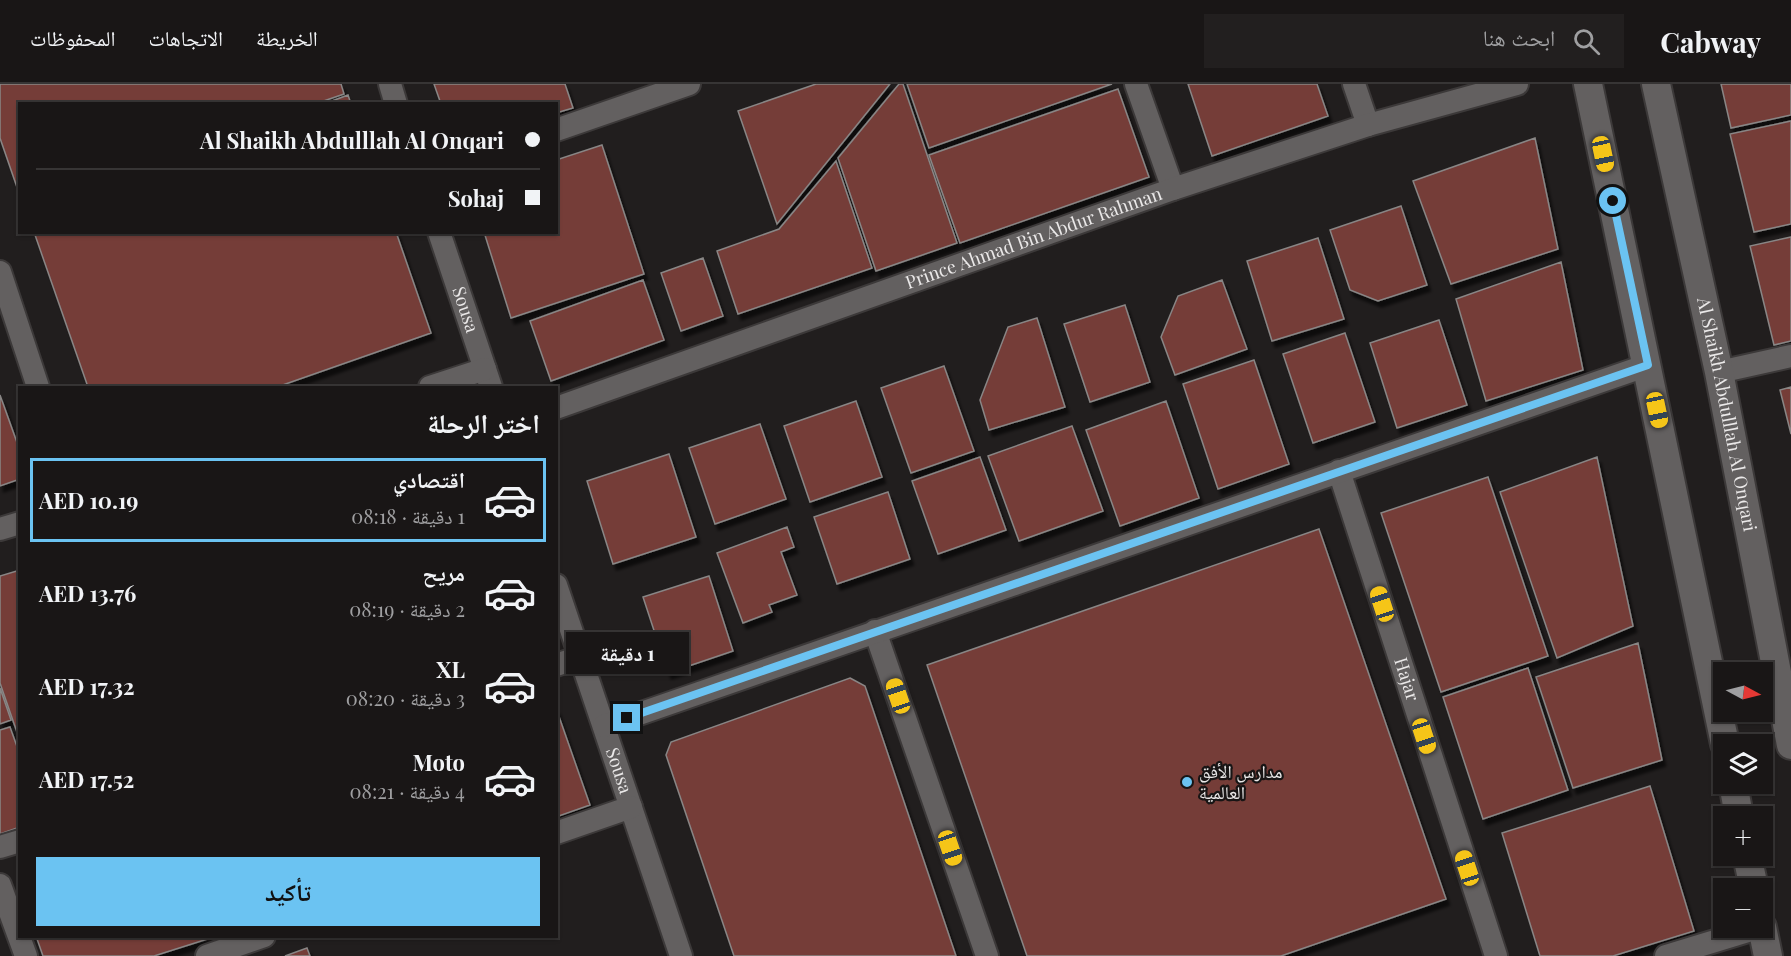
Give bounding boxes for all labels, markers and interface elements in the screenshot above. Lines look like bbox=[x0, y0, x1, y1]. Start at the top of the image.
search box bbox=[1204, 14, 1624, 68]
text: ابحث هنا bbox=[1483, 22, 1555, 52]
text: المحفوظات bbox=[30, 23, 115, 51]
text: الاتجاهات bbox=[148, 23, 223, 51]
text: الخريطة bbox=[256, 23, 318, 51]
text: Cabway bbox=[1660, 23, 1761, 60]
icon: search bbox=[1570, 25, 1603, 58]
text: Al Shaikh Abdulllah Al Onqari bbox=[200, 125, 504, 155]
car bbox=[1590, 135, 1616, 173]
street label: Prince Ahmad Bin Abdur Rahman bbox=[902, 181, 1165, 294]
text: Sohaj bbox=[448, 183, 504, 213]
route start bbox=[1599, 187, 1626, 214]
street label: Sousa bbox=[447, 283, 485, 336]
street label: Al Shaikh Abdulllah Al Onqari bbox=[1692, 294, 1763, 533]
car bbox=[1644, 391, 1670, 429]
text: اختر الرحلة bbox=[427, 404, 540, 440]
text: اقتصادي bbox=[393, 464, 465, 494]
icon: car bbox=[483, 473, 537, 527]
text: AED 10.19 bbox=[39, 485, 139, 515]
text: 1 دقيقة · 08:18 bbox=[351, 502, 465, 529]
text: مريح bbox=[422, 557, 465, 587]
icon: car bbox=[483, 566, 537, 620]
text: AED 13.76 bbox=[39, 578, 136, 608]
car bbox=[1368, 584, 1396, 624]
text: 2 دقيقة · 08:19 bbox=[349, 595, 465, 622]
callout: 1 دقيقة bbox=[566, 631, 688, 673]
text: 1 دقيقة bbox=[600, 639, 655, 666]
text: XL bbox=[436, 654, 465, 684]
street label: Hajar bbox=[1389, 654, 1426, 704]
icon: car bbox=[483, 659, 537, 713]
north arrow bbox=[1713, 662, 1773, 722]
map controls bbox=[1713, 662, 1773, 938]
text: AED 17.32 bbox=[39, 671, 135, 701]
car bbox=[884, 676, 912, 716]
text: 3 دقيقة · 08:20 bbox=[346, 684, 465, 711]
route end bbox=[613, 704, 640, 731]
car bbox=[1410, 716, 1438, 756]
button: layers bbox=[1713, 734, 1773, 794]
street label: Sousa bbox=[601, 744, 638, 797]
text: Moto bbox=[413, 747, 465, 777]
icon: car bbox=[483, 752, 537, 806]
place label: مدارس الأفق العالمية bbox=[1199, 759, 1282, 804]
text: AED 17.52 bbox=[39, 764, 134, 794]
marker: مدارس الأفق العالمية bbox=[1180, 775, 1194, 789]
text: 4 دقيقة · 08:21 bbox=[350, 777, 465, 804]
button: + bbox=[1713, 806, 1773, 866]
car bbox=[936, 828, 964, 868]
car bbox=[1453, 848, 1481, 888]
button: تأكيد bbox=[36, 857, 540, 926]
button: − bbox=[1713, 878, 1773, 938]

